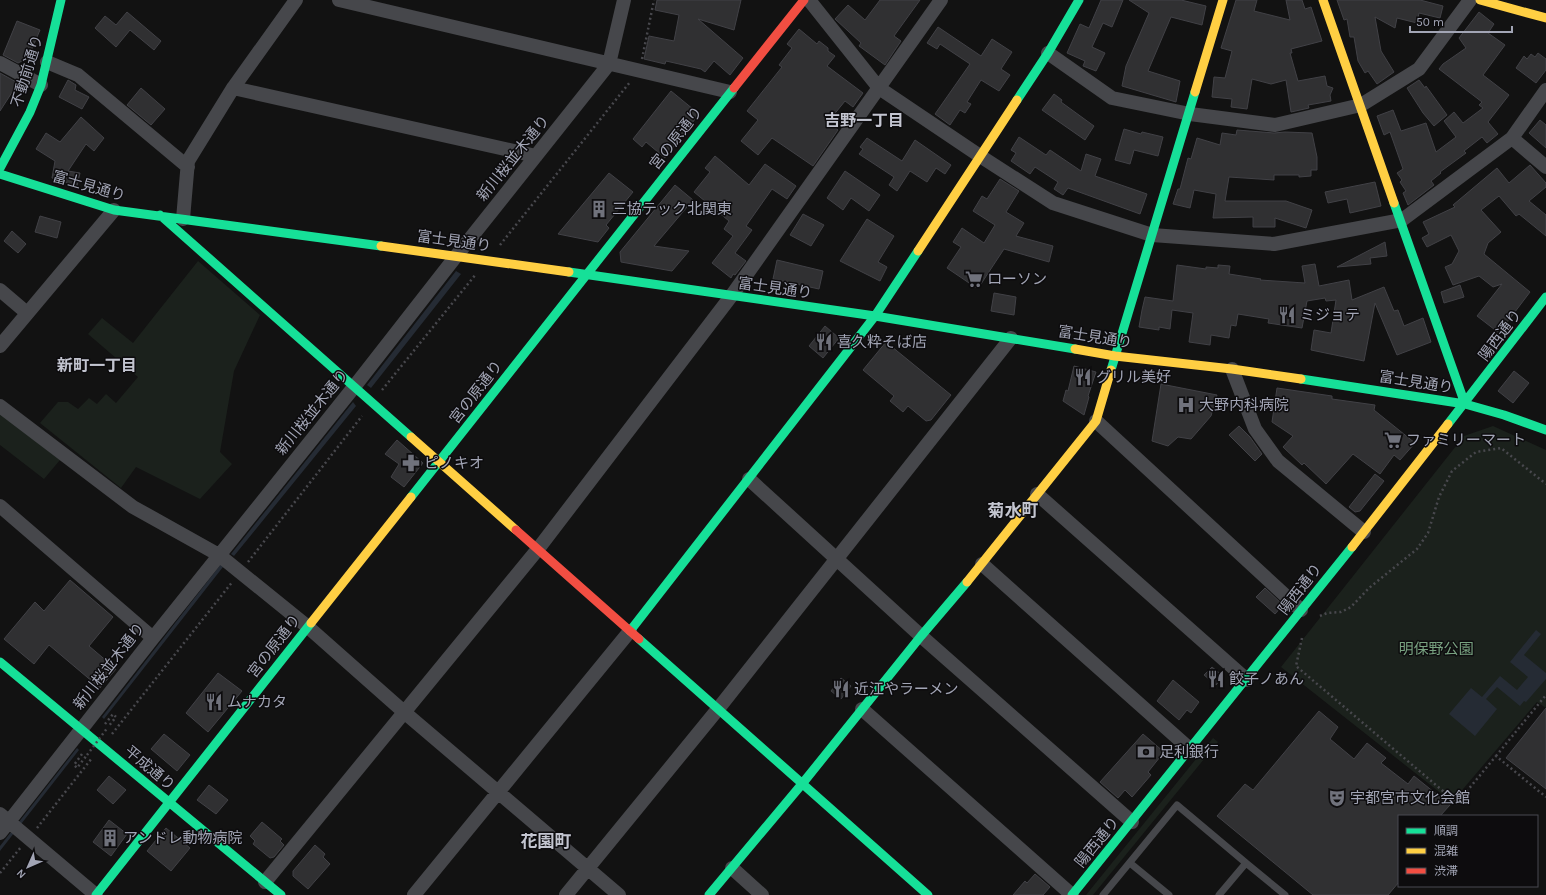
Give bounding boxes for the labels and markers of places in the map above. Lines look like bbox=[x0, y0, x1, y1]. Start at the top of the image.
building icon: 三協テック北関東 bbox=[589, 199, 609, 219]
place label: 三協テック北関東 bbox=[612, 200, 732, 218]
supermarket icon: ローソン bbox=[964, 269, 984, 289]
place label: ローソン bbox=[987, 270, 1047, 288]
restaurant icon: ミジョテ bbox=[1277, 305, 1297, 325]
place label: ミジョテ bbox=[1300, 306, 1360, 324]
restaurant icon: 喜久粋そば店 bbox=[814, 332, 834, 352]
place label: 喜久粋そば店 bbox=[837, 333, 927, 351]
restaurant icon: グリル美好 bbox=[1073, 367, 1093, 387]
place label: グリル美好 bbox=[1096, 368, 1171, 386]
hospital icon: 大野内科病院 bbox=[1176, 395, 1196, 415]
place label: 大野内科病院 bbox=[1199, 396, 1289, 414]
supermarket icon: ファミリーマート bbox=[1383, 430, 1403, 450]
place label: ファミリーマート bbox=[1406, 431, 1526, 449]
pharmacy icon: ピノキオ bbox=[401, 453, 421, 473]
place label: ピノキオ bbox=[424, 454, 484, 472]
restaurant icon: 餃子ノあん bbox=[1206, 669, 1226, 689]
place label: 餃子ノあん bbox=[1229, 670, 1304, 688]
restaurant icon: 近江やラーメン bbox=[831, 679, 851, 699]
place label: 近江やラーメン bbox=[854, 680, 958, 698]
restaurant icon: ムナカタ bbox=[204, 692, 224, 712]
place label: ムナカタ bbox=[227, 693, 287, 711]
bank icon: 足利銀行 bbox=[1136, 742, 1156, 762]
place label: 足利銀行 bbox=[1159, 743, 1219, 761]
theatre icon: 宇都宮市文化会館 bbox=[1327, 788, 1347, 808]
place label: 宇都宮市文化会館 bbox=[1350, 789, 1470, 807]
building icon: アンドレ動物病院 bbox=[100, 828, 120, 848]
place label: アンドレ動物病院 bbox=[123, 829, 242, 847]

